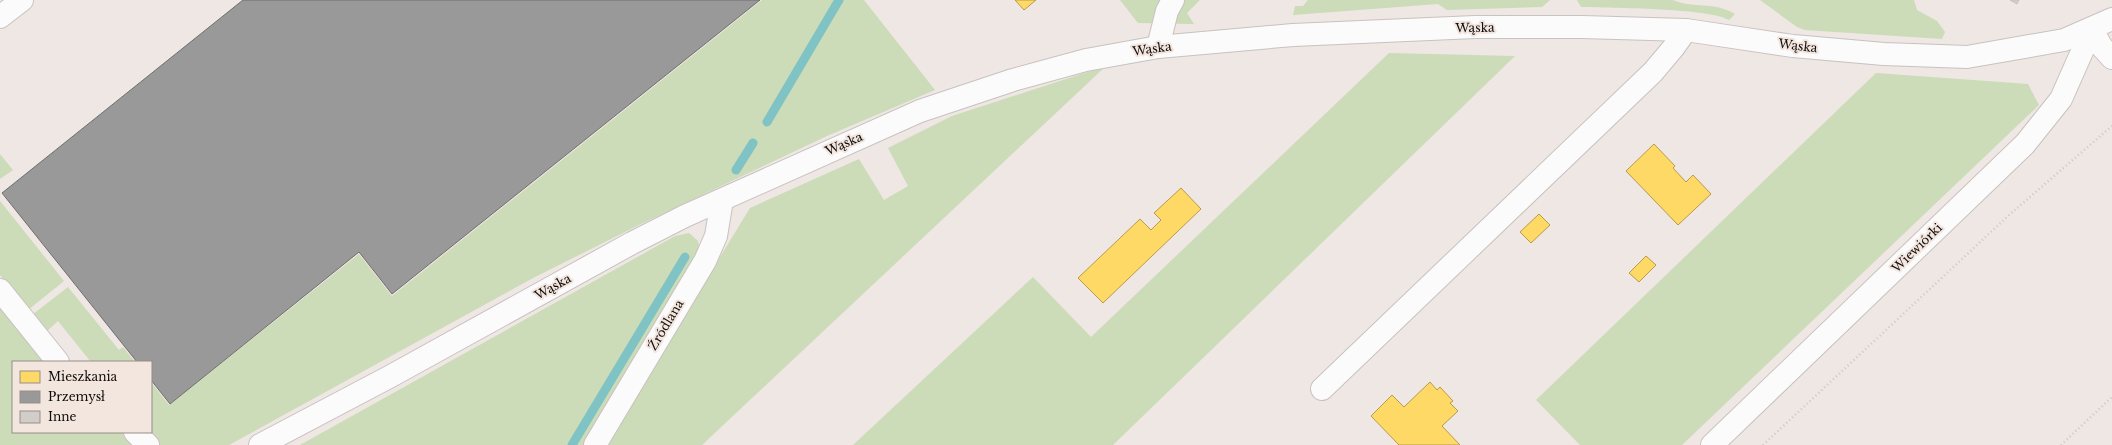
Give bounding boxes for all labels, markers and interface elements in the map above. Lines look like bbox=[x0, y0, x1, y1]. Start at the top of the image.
street label: Wąska bbox=[1454, 20, 1495, 35]
street label: Wąska bbox=[1777, 36, 1819, 55]
street label: Wąska bbox=[1130, 38, 1173, 59]
street label: Wąska bbox=[822, 129, 865, 159]
street label: Wiewiórki bbox=[1888, 220, 1945, 276]
street label: Wąska bbox=[531, 270, 574, 303]
street label: Źródlana bbox=[644, 296, 687, 353]
legend bbox=[12, 361, 152, 433]
text: Mieszkania bbox=[48, 369, 118, 384]
text: Przemysł bbox=[48, 389, 105, 404]
text: Inne bbox=[48, 409, 77, 424]

